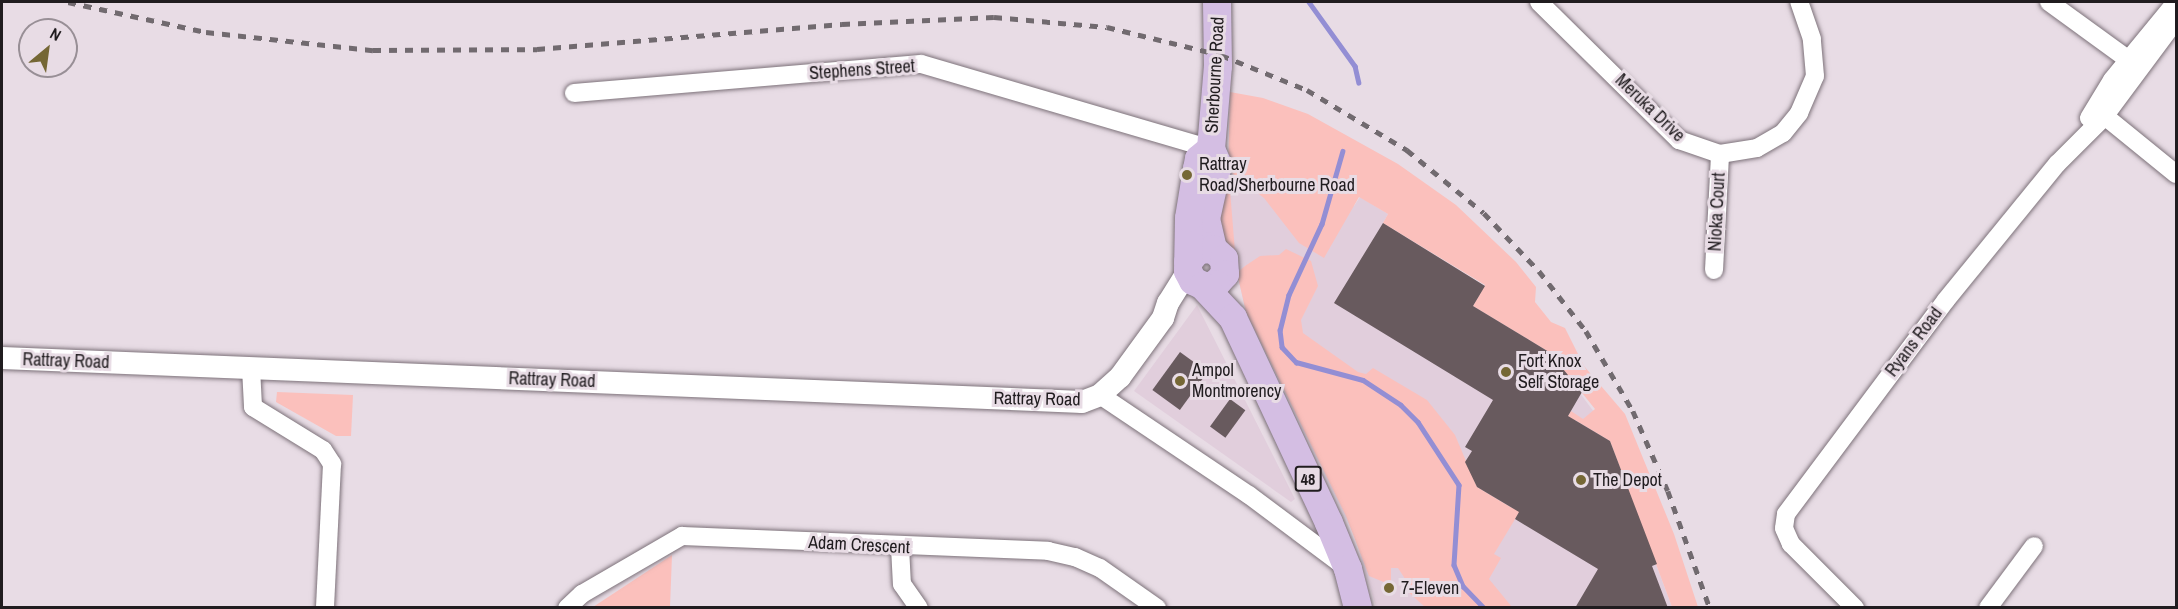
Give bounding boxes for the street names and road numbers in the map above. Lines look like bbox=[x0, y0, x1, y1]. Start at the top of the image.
street label: Sherbourne Road bbox=[1201, 16, 1229, 134]
street label: Stephens Street bbox=[808, 56, 916, 84]
street label: Meruka Drive bbox=[1611, 69, 1689, 147]
street label: Nioka Court bbox=[1704, 172, 1730, 252]
street label: Ryans Road bbox=[1881, 303, 1947, 381]
street label: Rattray Road bbox=[22, 349, 110, 373]
street label: Rattray Road bbox=[508, 368, 596, 392]
street label: Rattray Road bbox=[993, 387, 1081, 411]
road number: 48 bbox=[1294, 466, 1322, 492]
street label: Adam Crescent bbox=[808, 532, 910, 558]

